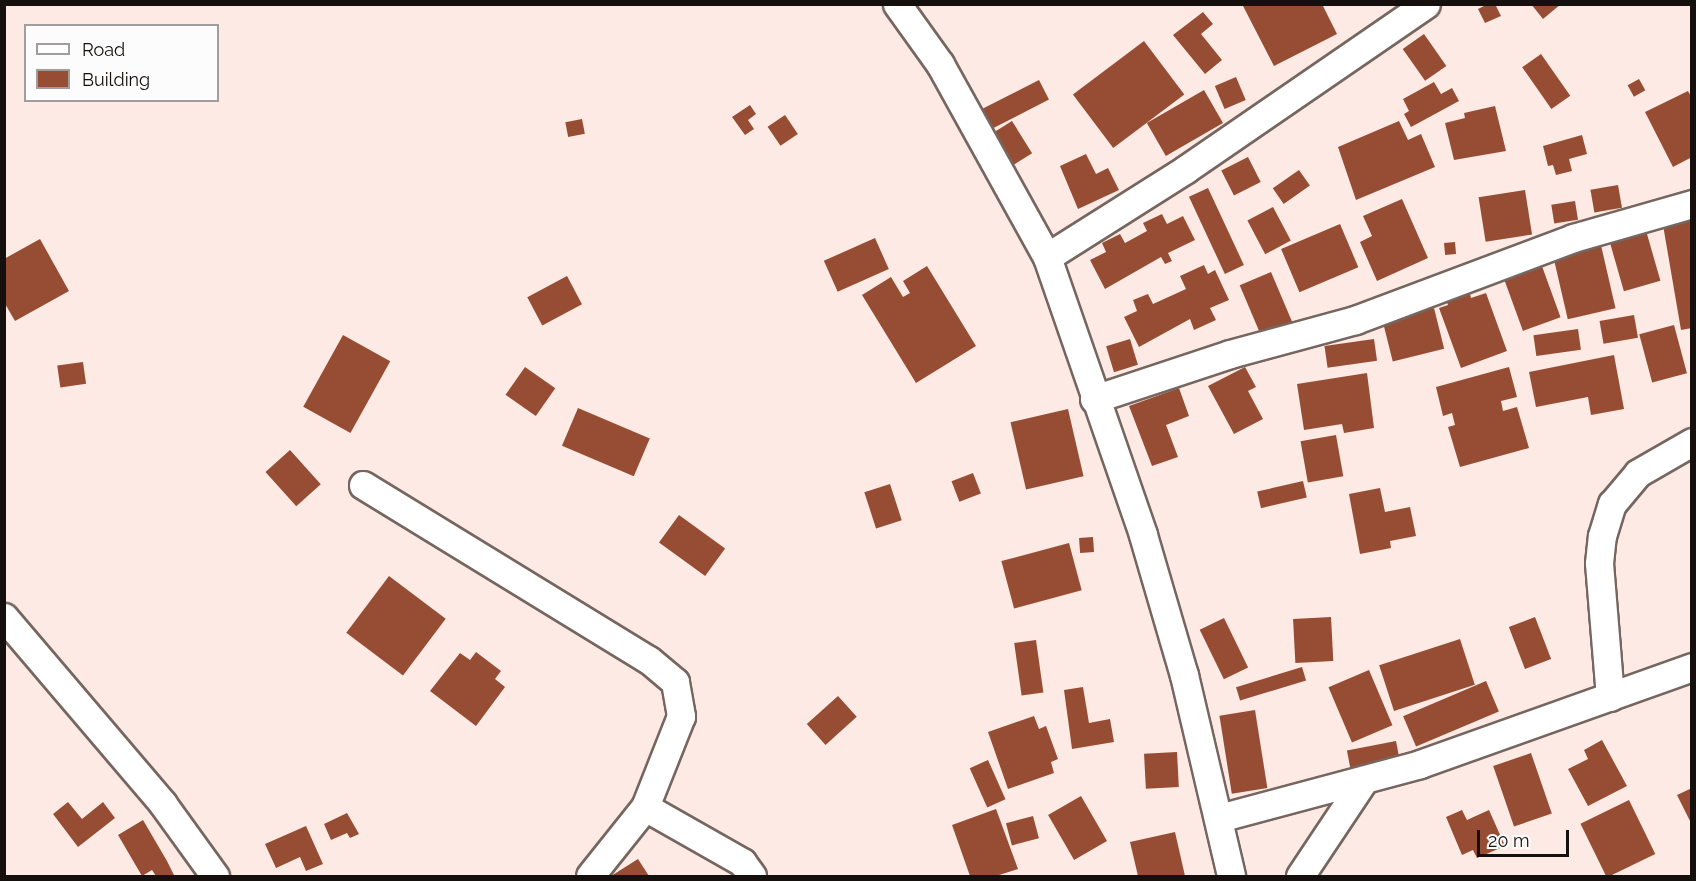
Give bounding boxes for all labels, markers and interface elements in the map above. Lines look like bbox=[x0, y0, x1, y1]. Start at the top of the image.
legend bbox=[24, 24, 219, 102]
text: Road bbox=[82, 39, 125, 60]
text: Building bbox=[82, 69, 150, 90]
scale bar bbox=[1480, 818, 1572, 856]
text: 20 m bbox=[1488, 830, 1530, 851]

